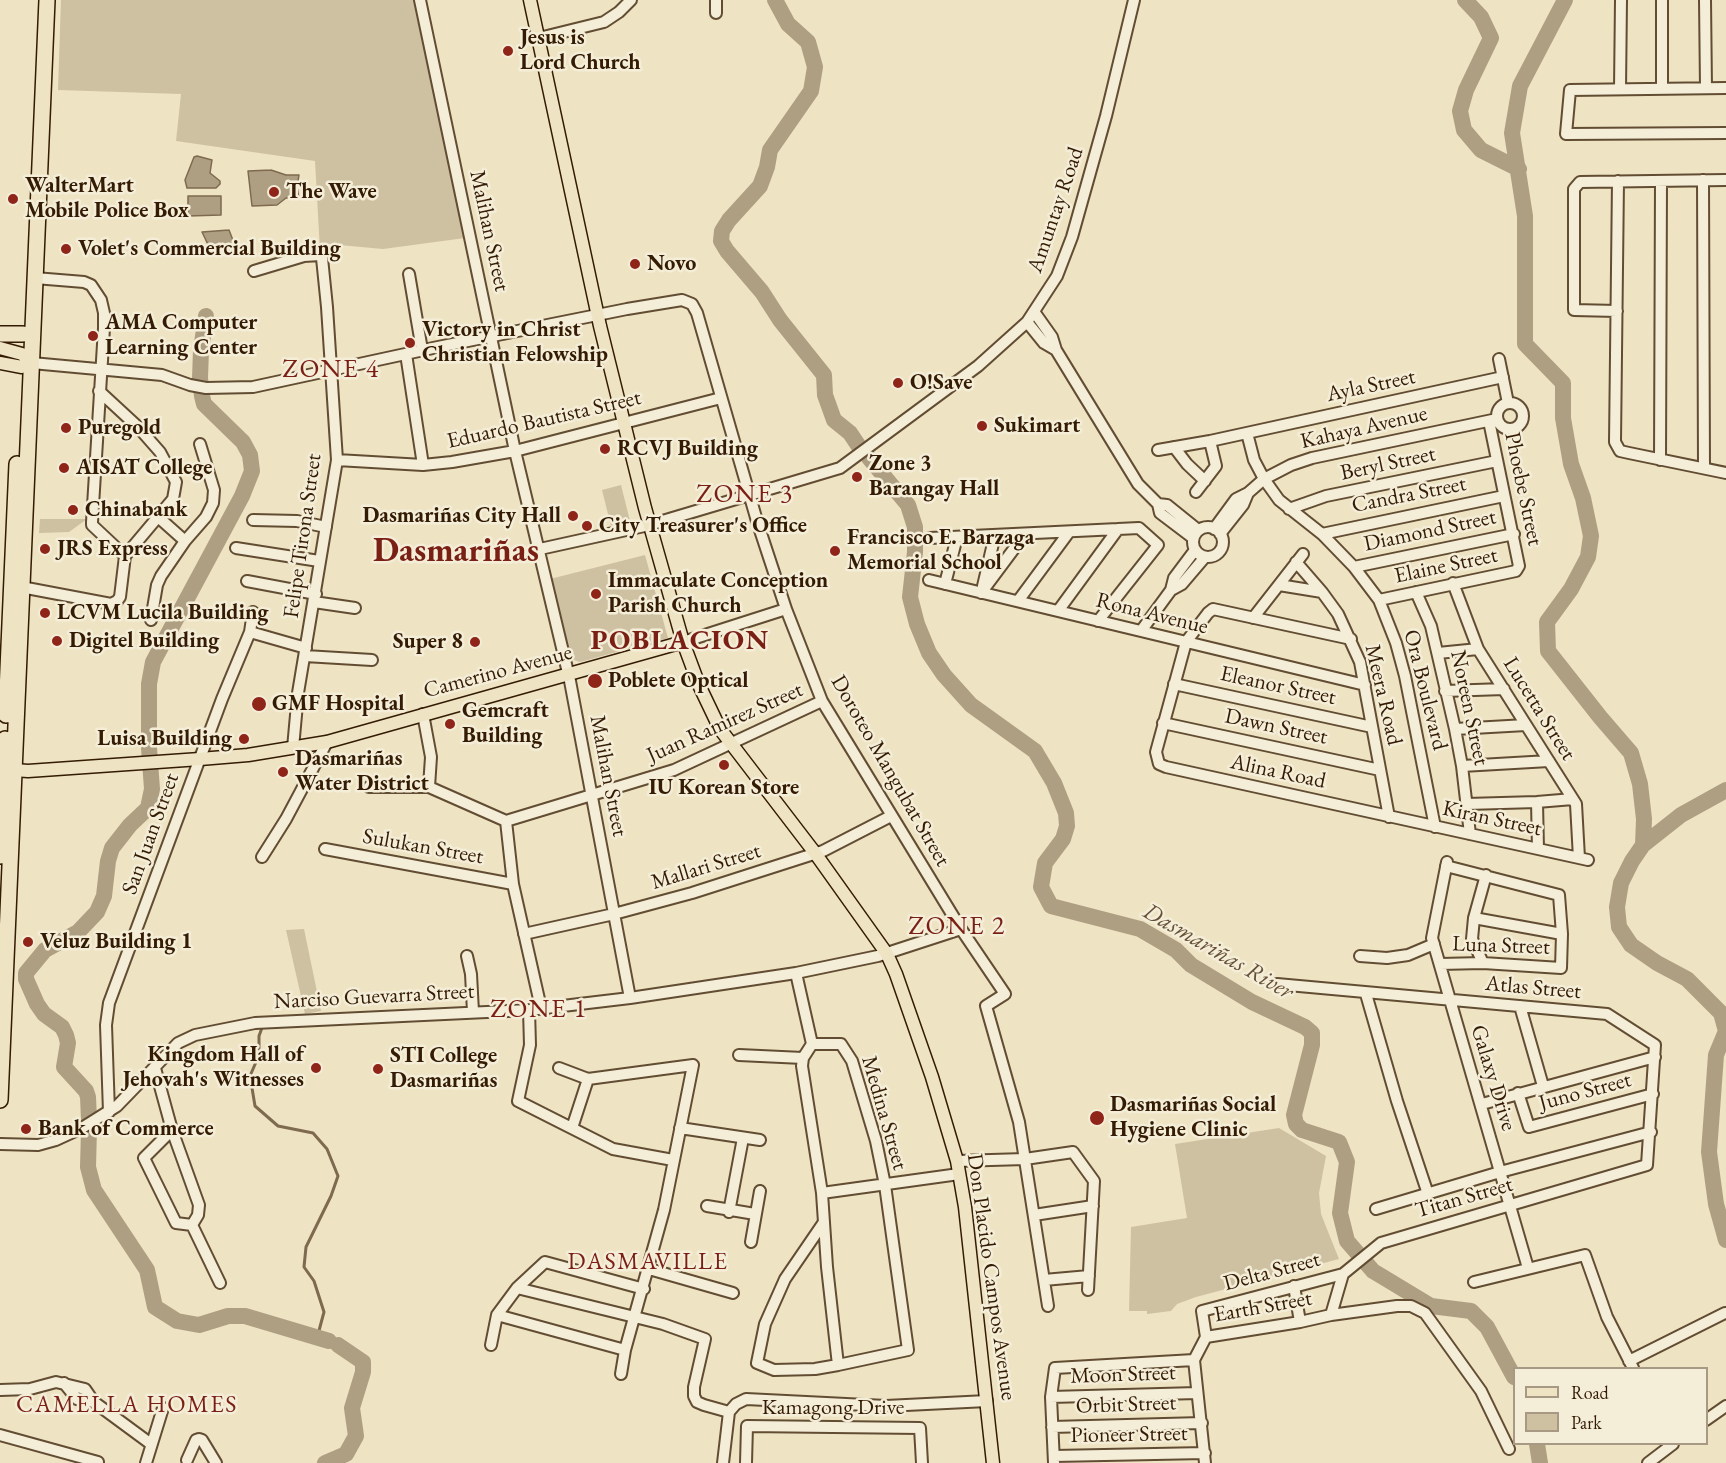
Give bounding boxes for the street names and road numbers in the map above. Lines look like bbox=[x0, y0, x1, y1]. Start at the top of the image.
street label: Amuntay Road bbox=[1022, 144, 1090, 276]
street label: Malihan Street bbox=[463, 168, 515, 294]
street label: Ayla Street bbox=[1324, 364, 1418, 408]
street label: Eduardo Bautista Street bbox=[444, 385, 644, 455]
street label: Kahaya Avenue bbox=[1298, 401, 1430, 455]
street label: Phoebe Street bbox=[1498, 430, 1548, 548]
street label: Beryl Street bbox=[1338, 441, 1438, 487]
street label: Felipe Tirona Street bbox=[278, 452, 328, 620]
street label: Candra Street bbox=[1350, 471, 1468, 519]
street label: Diamond Street bbox=[1362, 504, 1498, 558]
street label: Elaine Street bbox=[1392, 542, 1500, 590]
street label: Rona Avenue bbox=[1093, 587, 1211, 641]
street label: Ora Boulevard bbox=[1397, 627, 1453, 753]
street label: Camerino Avenue bbox=[421, 639, 575, 705]
street label: Meera Road bbox=[1359, 642, 1407, 748]
street label: Noreen Street bbox=[1444, 648, 1494, 768]
street label: Lucetta Street bbox=[1497, 652, 1581, 766]
street label: Eleanor Street bbox=[1218, 661, 1338, 711]
street label: Doroteo Mangubat Street bbox=[824, 671, 956, 871]
street label: Juan Ramirez Street bbox=[643, 677, 807, 769]
street label: Dawn Street bbox=[1222, 703, 1330, 751]
street label: Malihan Street bbox=[583, 713, 633, 839]
street label: Alina Road bbox=[1228, 749, 1328, 795]
street label: San Juan Street bbox=[117, 770, 185, 898]
street label: Kiran Street bbox=[1440, 796, 1544, 842]
street label: Sulukan Street bbox=[361, 823, 485, 871]
street label: Mallari Street bbox=[648, 838, 764, 896]
street label: Luna Street bbox=[1452, 931, 1550, 961]
street label: Atlas Street bbox=[1484, 971, 1582, 1005]
street label: Narciso Guevarra Street bbox=[273, 979, 475, 1015]
street label: Galaxy Drive bbox=[1464, 1022, 1522, 1134]
street label: Medina Street bbox=[855, 1053, 913, 1173]
street label: Juno Street bbox=[1536, 1067, 1634, 1117]
street label: Don Placido Campos Avenue bbox=[961, 1152, 1021, 1402]
street label: Titan Street bbox=[1412, 1172, 1516, 1224]
street label: Delta Street bbox=[1221, 1246, 1323, 1298]
street label: Earth Street bbox=[1212, 1285, 1314, 1329]
street label: Moon Street bbox=[1070, 1360, 1176, 1390]
street label: Orbit Street bbox=[1075, 1390, 1177, 1420]
street label: Kamagong Drive bbox=[762, 1395, 904, 1421]
street label: Pioneer Street bbox=[1070, 1421, 1188, 1449]

